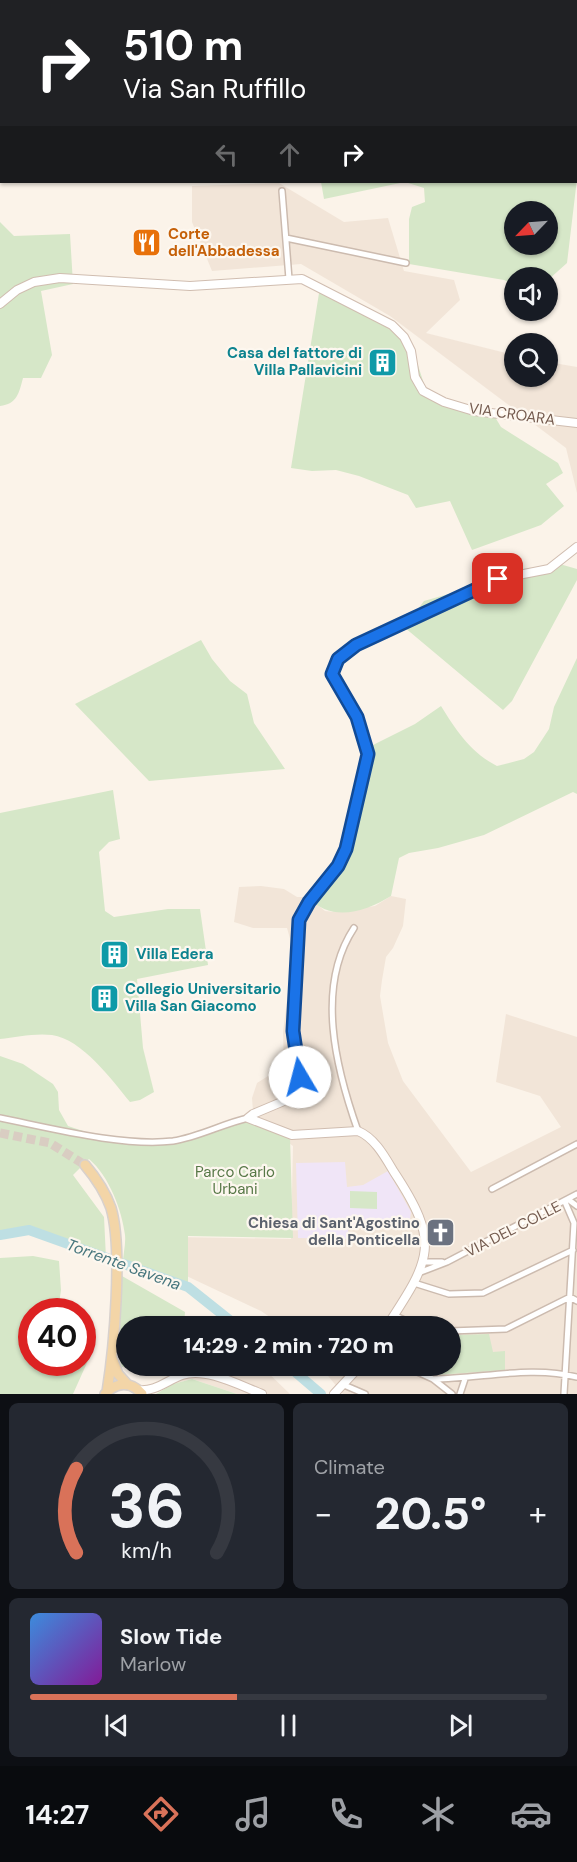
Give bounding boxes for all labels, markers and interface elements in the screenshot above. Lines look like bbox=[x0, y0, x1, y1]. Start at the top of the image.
text: 510 m bbox=[123, 18, 243, 73]
icon: right bbox=[24, 24, 102, 102]
text: Via San Ruffillo bbox=[123, 71, 306, 106]
icon: left bbox=[210, 138, 243, 171]
icon: ahead bbox=[273, 138, 306, 171]
icon: right bbox=[336, 138, 369, 171]
north arrow bbox=[504, 201, 558, 255]
map controls bbox=[504, 201, 558, 387]
place label: Corte dell'Abbadessa bbox=[168, 224, 280, 261]
restaurant icon: Corte dell'Abbadessa bbox=[131, 227, 163, 259]
button: sound bbox=[504, 267, 558, 321]
button: search bbox=[504, 333, 558, 387]
place label: Casa del fattore di Villa Pallavicini bbox=[227, 343, 362, 380]
building icon: Casa del fattore di Villa Pallavicini bbox=[367, 346, 399, 378]
street label: VIA CROARA bbox=[468, 398, 556, 430]
pin bbox=[472, 553, 523, 604]
icon: arrive bbox=[481, 562, 514, 595]
building icon: Villa Edera bbox=[99, 938, 131, 970]
place label: Villa Edera bbox=[136, 944, 214, 964]
place label: Collegio Universitario Villa San Giacomo bbox=[125, 979, 282, 1016]
building icon: Collegio Universitario Villa San Giacomo bbox=[88, 982, 120, 1014]
position arrow bbox=[268, 1045, 332, 1109]
park label: Parco Carlo Urbani bbox=[195, 1162, 275, 1199]
street label: VIA DEL COLLE bbox=[462, 1196, 564, 1262]
place label: Chiesa di Sant'Agostino della Ponticella bbox=[248, 1213, 420, 1250]
church icon: Chiesa di Sant'Agostino della Ponticella bbox=[425, 1216, 457, 1248]
water label: Torrente Savena bbox=[64, 1234, 184, 1295]
speed limit sign: 40 bbox=[18, 1298, 96, 1376]
text: 14:29 · 2 min · 720 m bbox=[183, 1331, 394, 1360]
text: Climate bbox=[314, 1454, 385, 1480]
text: 36 bbox=[108, 1465, 185, 1546]
text: 20.5° bbox=[375, 1484, 486, 1543]
text: − bbox=[314, 1492, 332, 1535]
text: + bbox=[529, 1492, 547, 1535]
text: km/h bbox=[121, 1537, 172, 1565]
text: Slow Tide bbox=[120, 1622, 222, 1651]
text: Marlow bbox=[120, 1651, 186, 1677]
icon: previous bbox=[100, 1709, 133, 1742]
icon: pause bbox=[272, 1709, 305, 1742]
icon: next bbox=[444, 1709, 477, 1742]
icon: directions bbox=[140, 1793, 182, 1835]
icon: music bbox=[232, 1793, 274, 1835]
icon: phone bbox=[325, 1793, 367, 1835]
icon: climate bbox=[417, 1793, 459, 1835]
icon: car bbox=[510, 1793, 552, 1835]
text: 14:27 bbox=[25, 1797, 89, 1832]

